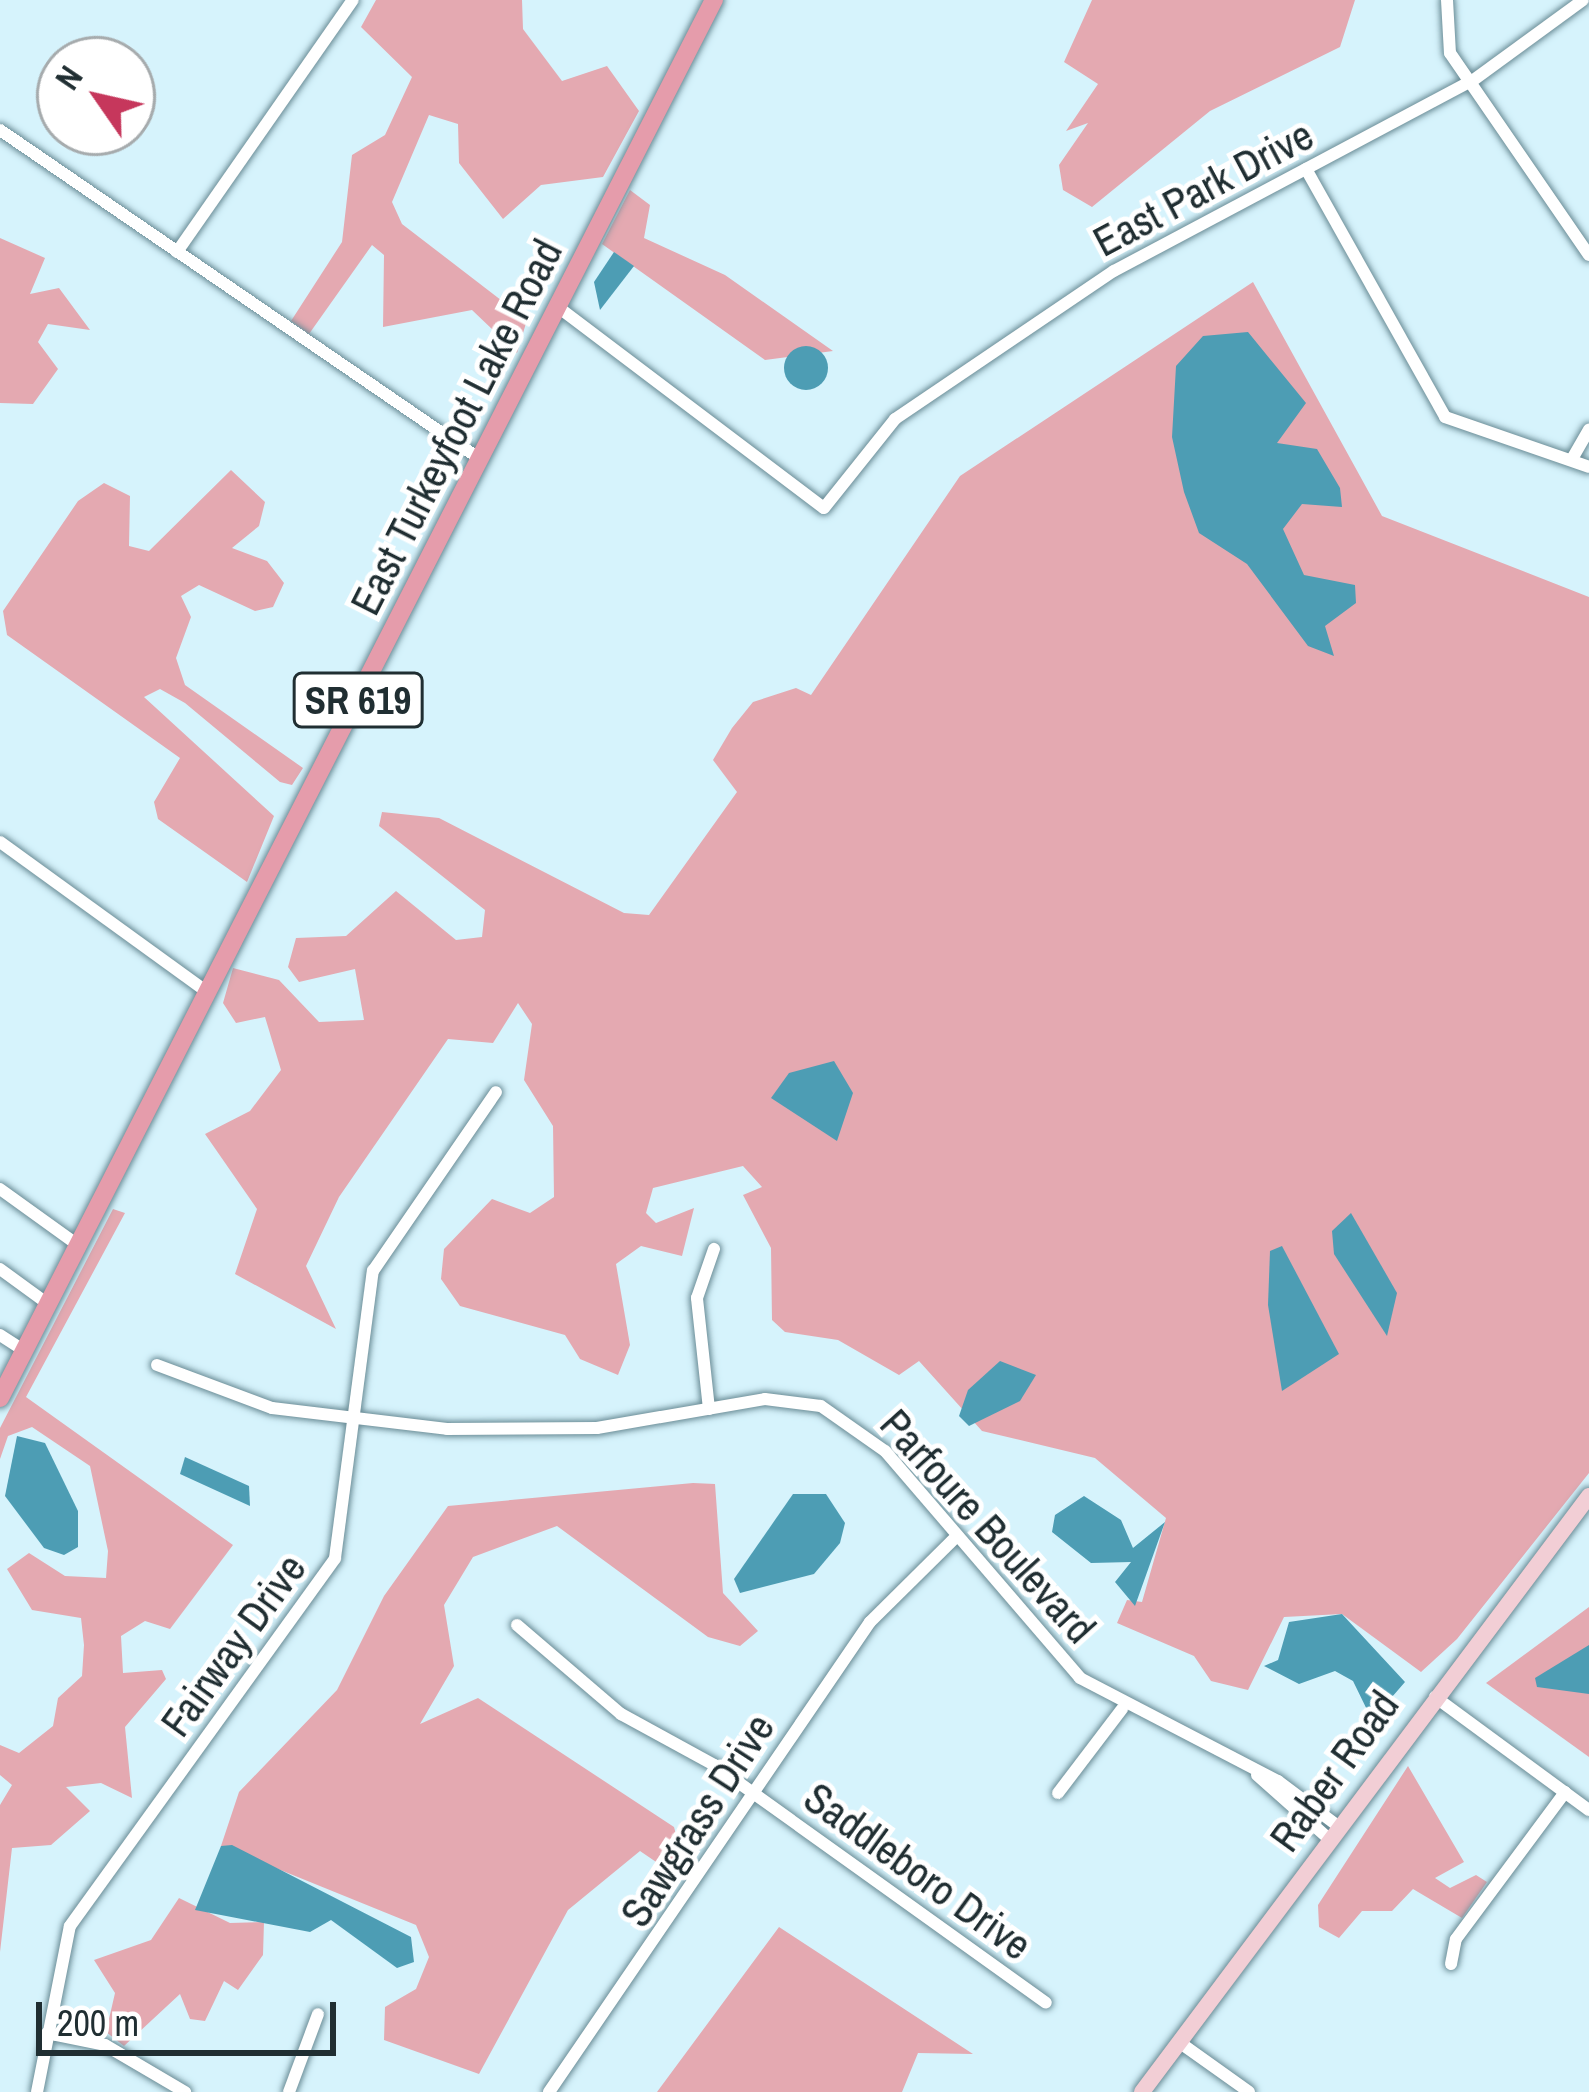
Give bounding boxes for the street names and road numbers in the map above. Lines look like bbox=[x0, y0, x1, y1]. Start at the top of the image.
street label: East Park Drive bbox=[1085, 109, 1321, 267]
street label: East Turkeyfoot Lake Road bbox=[339, 231, 573, 623]
road number: SR 619 bbox=[292, 667, 424, 733]
street label: Parfoure Boulevard bbox=[870, 1399, 1106, 1653]
street label: Fairway Drive bbox=[150, 1544, 316, 1746]
street label: Raber Road bbox=[1259, 1681, 1409, 1861]
street label: Sawgrass Drive bbox=[610, 1704, 784, 1936]
street label: Saddleboro Drive bbox=[795, 1772, 1041, 1970]

